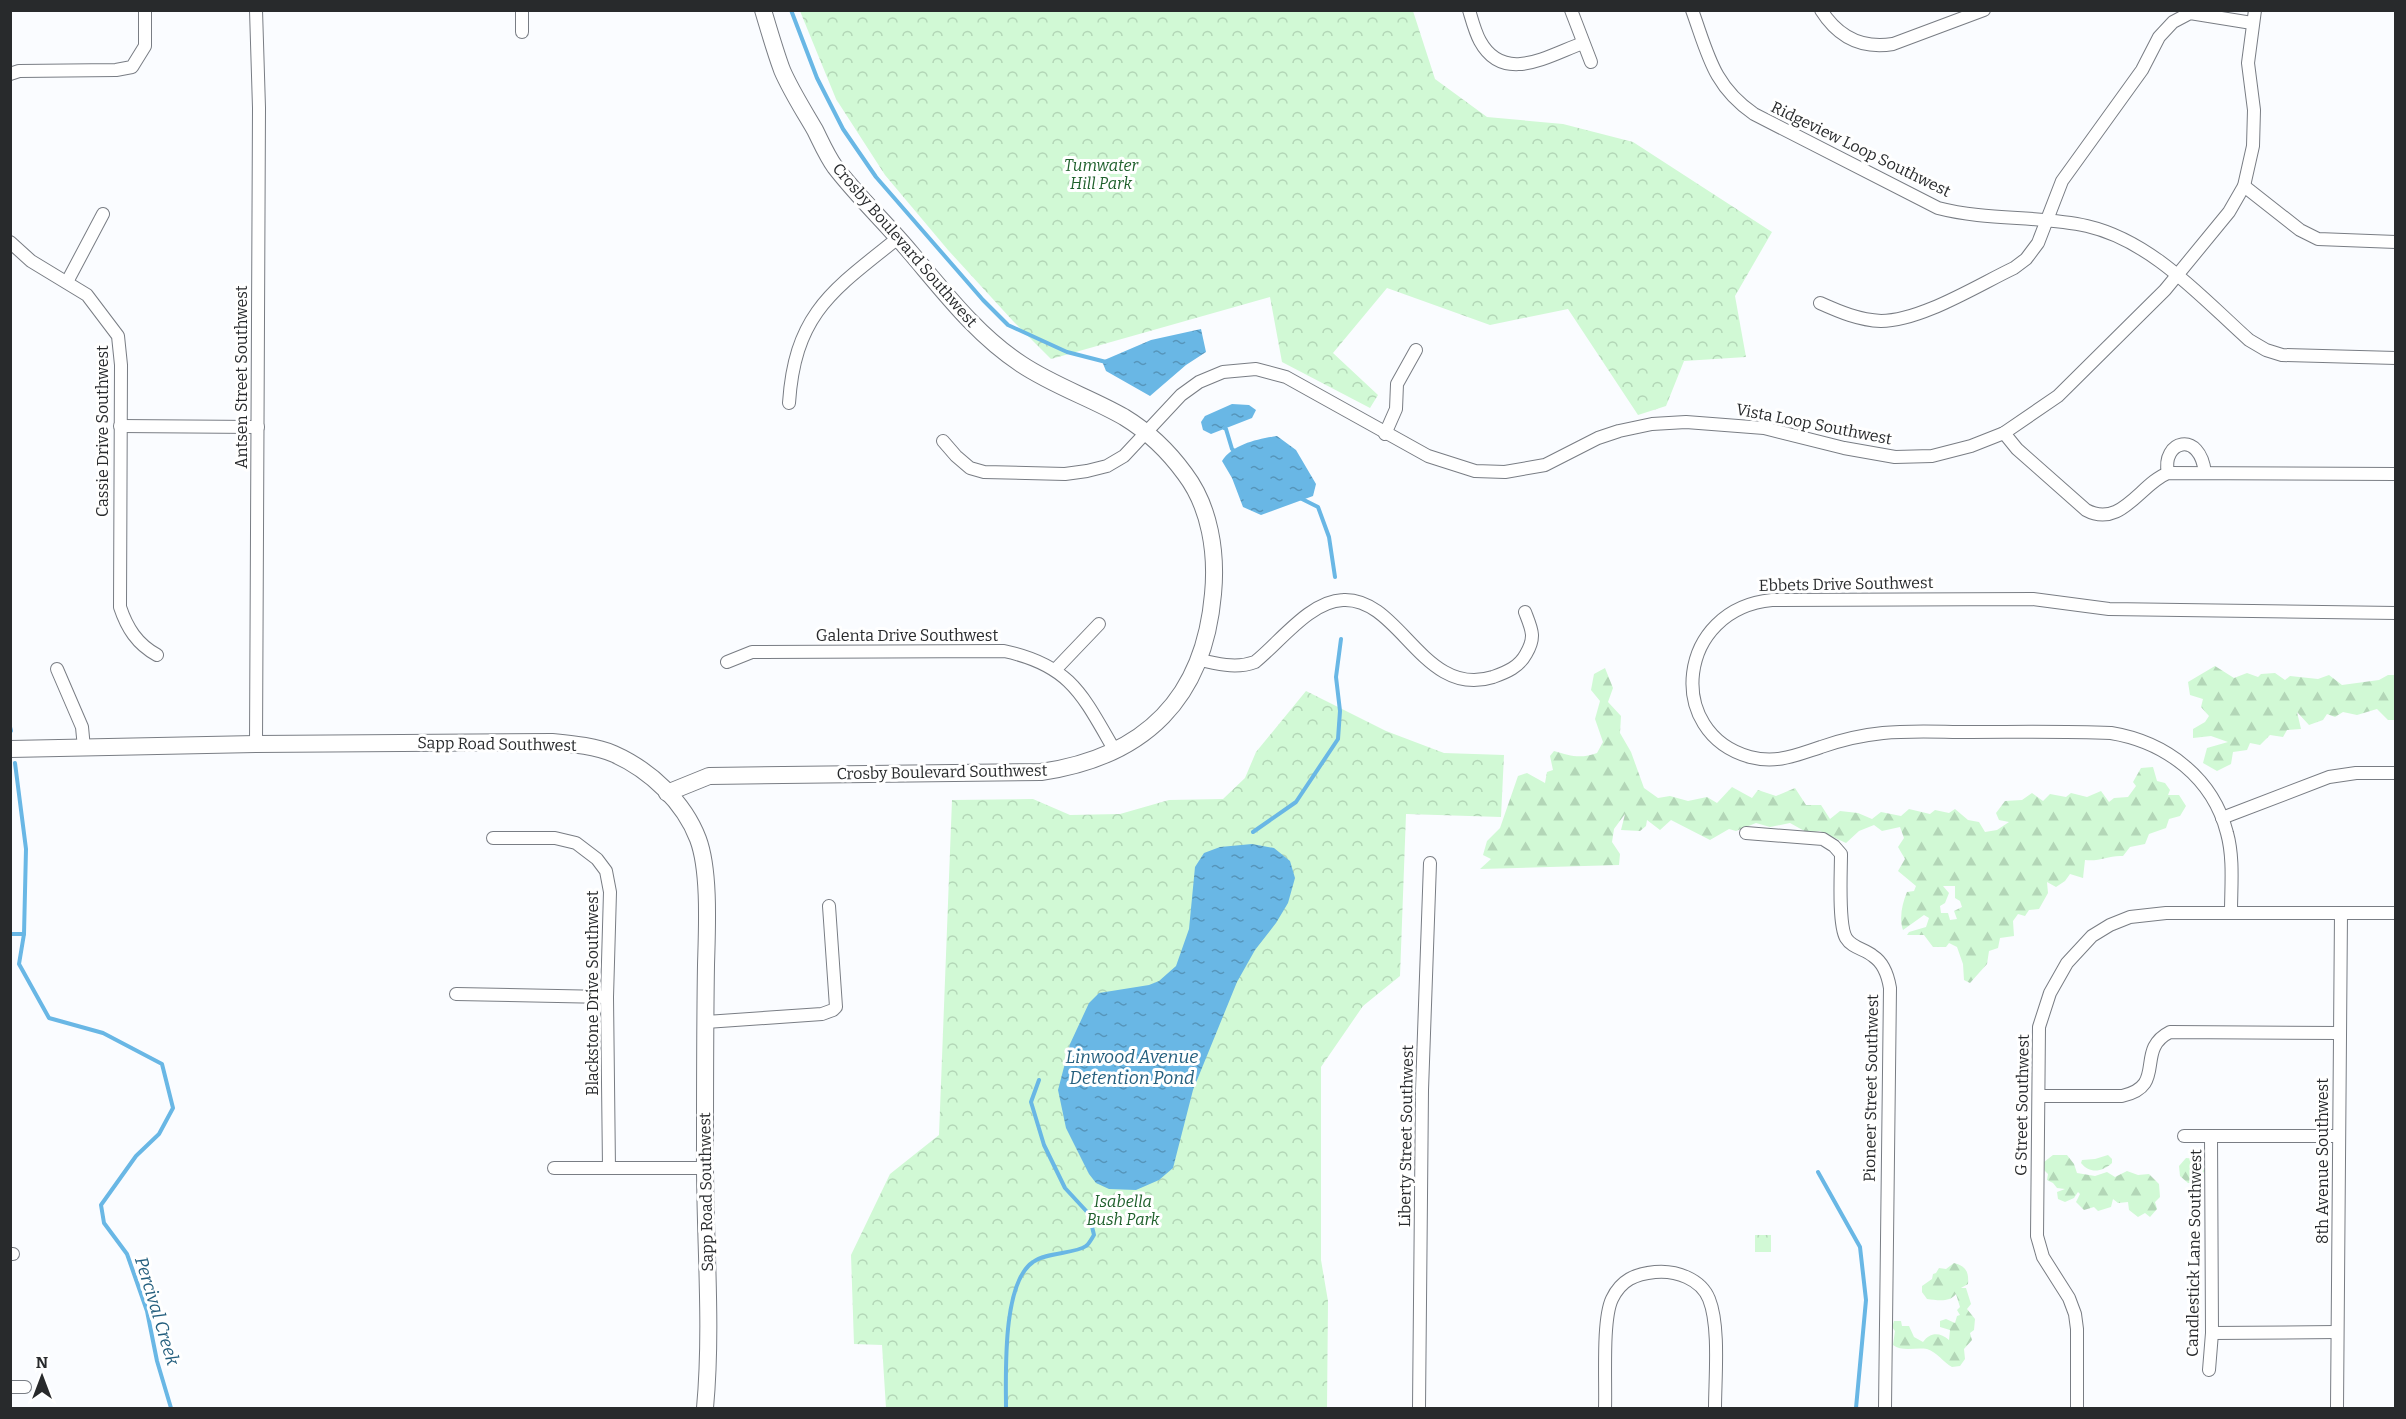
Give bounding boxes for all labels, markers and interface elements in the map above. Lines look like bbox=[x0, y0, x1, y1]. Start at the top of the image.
street label: Ridgeview Loop Southwest bbox=[1768, 97, 1954, 201]
park label: Tumwater Hill Park bbox=[1064, 156, 1139, 193]
street label: Crosby Boulevard Southwest bbox=[829, 159, 981, 331]
street label: Antsen Street Southwest bbox=[232, 285, 251, 469]
street label: Cassie Drive Southwest bbox=[93, 345, 112, 517]
street label: Vista Loop Southwest bbox=[1734, 400, 1894, 448]
street label: Ebbets Drive Southwest bbox=[1758, 573, 1934, 595]
street label: Galenta Drive Southwest bbox=[816, 626, 998, 645]
street label: Sapp Road Southwest bbox=[417, 733, 577, 755]
street label: Crosby Boulevard Southwest bbox=[836, 761, 1048, 783]
street label: Blackstone Drive Southwest bbox=[583, 890, 602, 1096]
street label: Pioneer Street Southwest bbox=[1860, 994, 1882, 1182]
street label: G Street Southwest bbox=[2011, 1034, 2033, 1176]
street label: Liberty Street Southwest bbox=[1395, 1044, 1417, 1227]
water label: Linwood Avenue Detention Pond bbox=[1066, 1046, 1198, 1089]
street label: 8th Avenue Southwest bbox=[2313, 1078, 2332, 1244]
street label: Sapp Road Southwest bbox=[695, 1112, 717, 1272]
street label: Candlestick Lane Southwest bbox=[2183, 1149, 2205, 1357]
park label: Isabella Bush Park bbox=[1086, 1192, 1160, 1229]
water label: Percival Creek bbox=[130, 1254, 184, 1368]
north arrow bbox=[12, 1347, 72, 1407]
text: N bbox=[36, 1353, 48, 1372]

